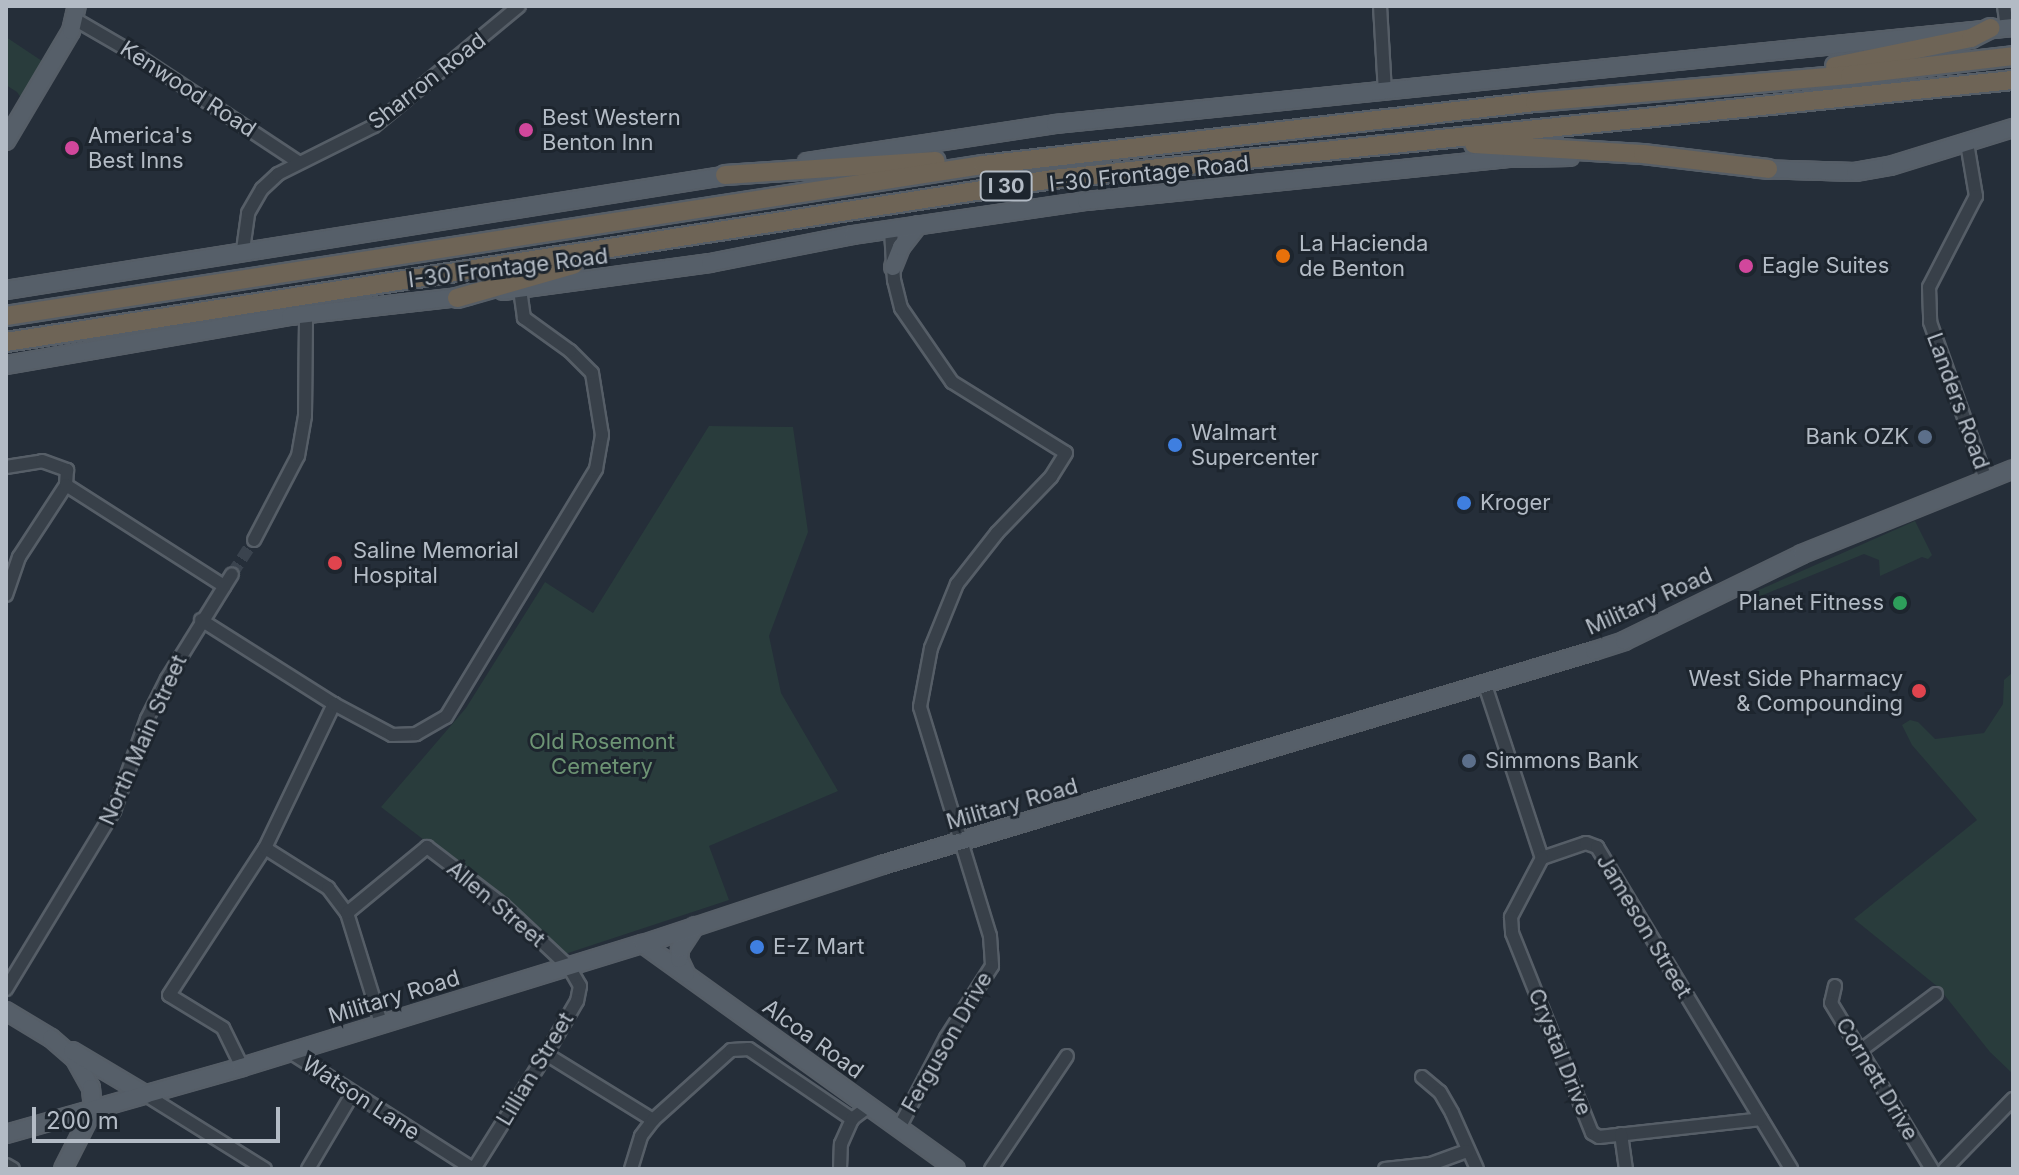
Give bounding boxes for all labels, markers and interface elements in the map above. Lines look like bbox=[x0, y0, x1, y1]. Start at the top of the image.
street label: Sharron Road bbox=[363, 27, 491, 135]
street label: Kenwood Road bbox=[115, 35, 261, 143]
place label: Best Western Benton Inn bbox=[542, 104, 681, 156]
marker: Best Western Benton Inn bbox=[517, 121, 535, 139]
place label: America's Best Inns bbox=[88, 122, 193, 174]
marker: America's Best Inns bbox=[63, 139, 81, 157]
street label: I-30 Frontage Road bbox=[1048, 150, 1250, 198]
road number: I 30 bbox=[978, 170, 1034, 202]
place label: La Hacienda de Benton bbox=[1299, 230, 1428, 282]
street label: I-30 Frontage Road bbox=[407, 243, 609, 293]
marker: La Hacienda de Benton bbox=[1274, 247, 1292, 265]
place label: Eagle Suites bbox=[1762, 253, 1889, 279]
marker: Eagle Suites bbox=[1737, 257, 1755, 275]
street label: Landers Road bbox=[1921, 329, 1995, 473]
place label: Walmart Supercenter bbox=[1191, 419, 1319, 470]
place label: Bank OZK bbox=[1806, 424, 1909, 450]
marker: Bank OZK bbox=[1916, 428, 1934, 446]
marker: Walmart Supercenter bbox=[1166, 436, 1184, 454]
place label: Kroger bbox=[1480, 490, 1550, 516]
marker: Kroger bbox=[1455, 494, 1473, 512]
place label: Saline Memorial Hospital bbox=[353, 537, 519, 588]
marker: Saline Memorial Hospital bbox=[324, 552, 346, 574]
street label: Military Road bbox=[1582, 561, 1716, 641]
place label: Planet Fitness bbox=[1738, 590, 1884, 616]
marker: Planet Fitness bbox=[1891, 594, 1909, 612]
street label: North Main Street bbox=[94, 651, 192, 829]
place label: West Side Pharmacy & Compounding bbox=[1689, 665, 1903, 716]
marker: West Side Pharmacy & Compounding bbox=[1910, 682, 1928, 700]
park label: Old Rosemont Cemetery bbox=[529, 728, 675, 780]
place label: Simmons Bank bbox=[1485, 748, 1639, 774]
marker: Simmons Bank bbox=[1460, 752, 1478, 770]
street label: Military Road bbox=[943, 773, 1081, 835]
street label: Jameson Street bbox=[1591, 849, 1697, 1003]
street label: Allen Street bbox=[442, 855, 550, 953]
place label: E-Z Mart bbox=[773, 934, 864, 960]
marker: E-Z Mart bbox=[748, 938, 766, 956]
street label: Military Road bbox=[325, 965, 463, 1029]
street label: Ferguson Drive bbox=[896, 967, 998, 1117]
street label: Crystal Drive bbox=[1523, 985, 1597, 1119]
street label: Alcoa Road bbox=[757, 994, 869, 1084]
street label: Lillian Street bbox=[491, 1008, 579, 1130]
street label: Cornett Drive bbox=[1830, 1013, 1924, 1145]
street label: Watson Lane bbox=[297, 1050, 425, 1146]
scale bar bbox=[36, 1091, 284, 1141]
text: 200 m bbox=[46, 1106, 119, 1135]

